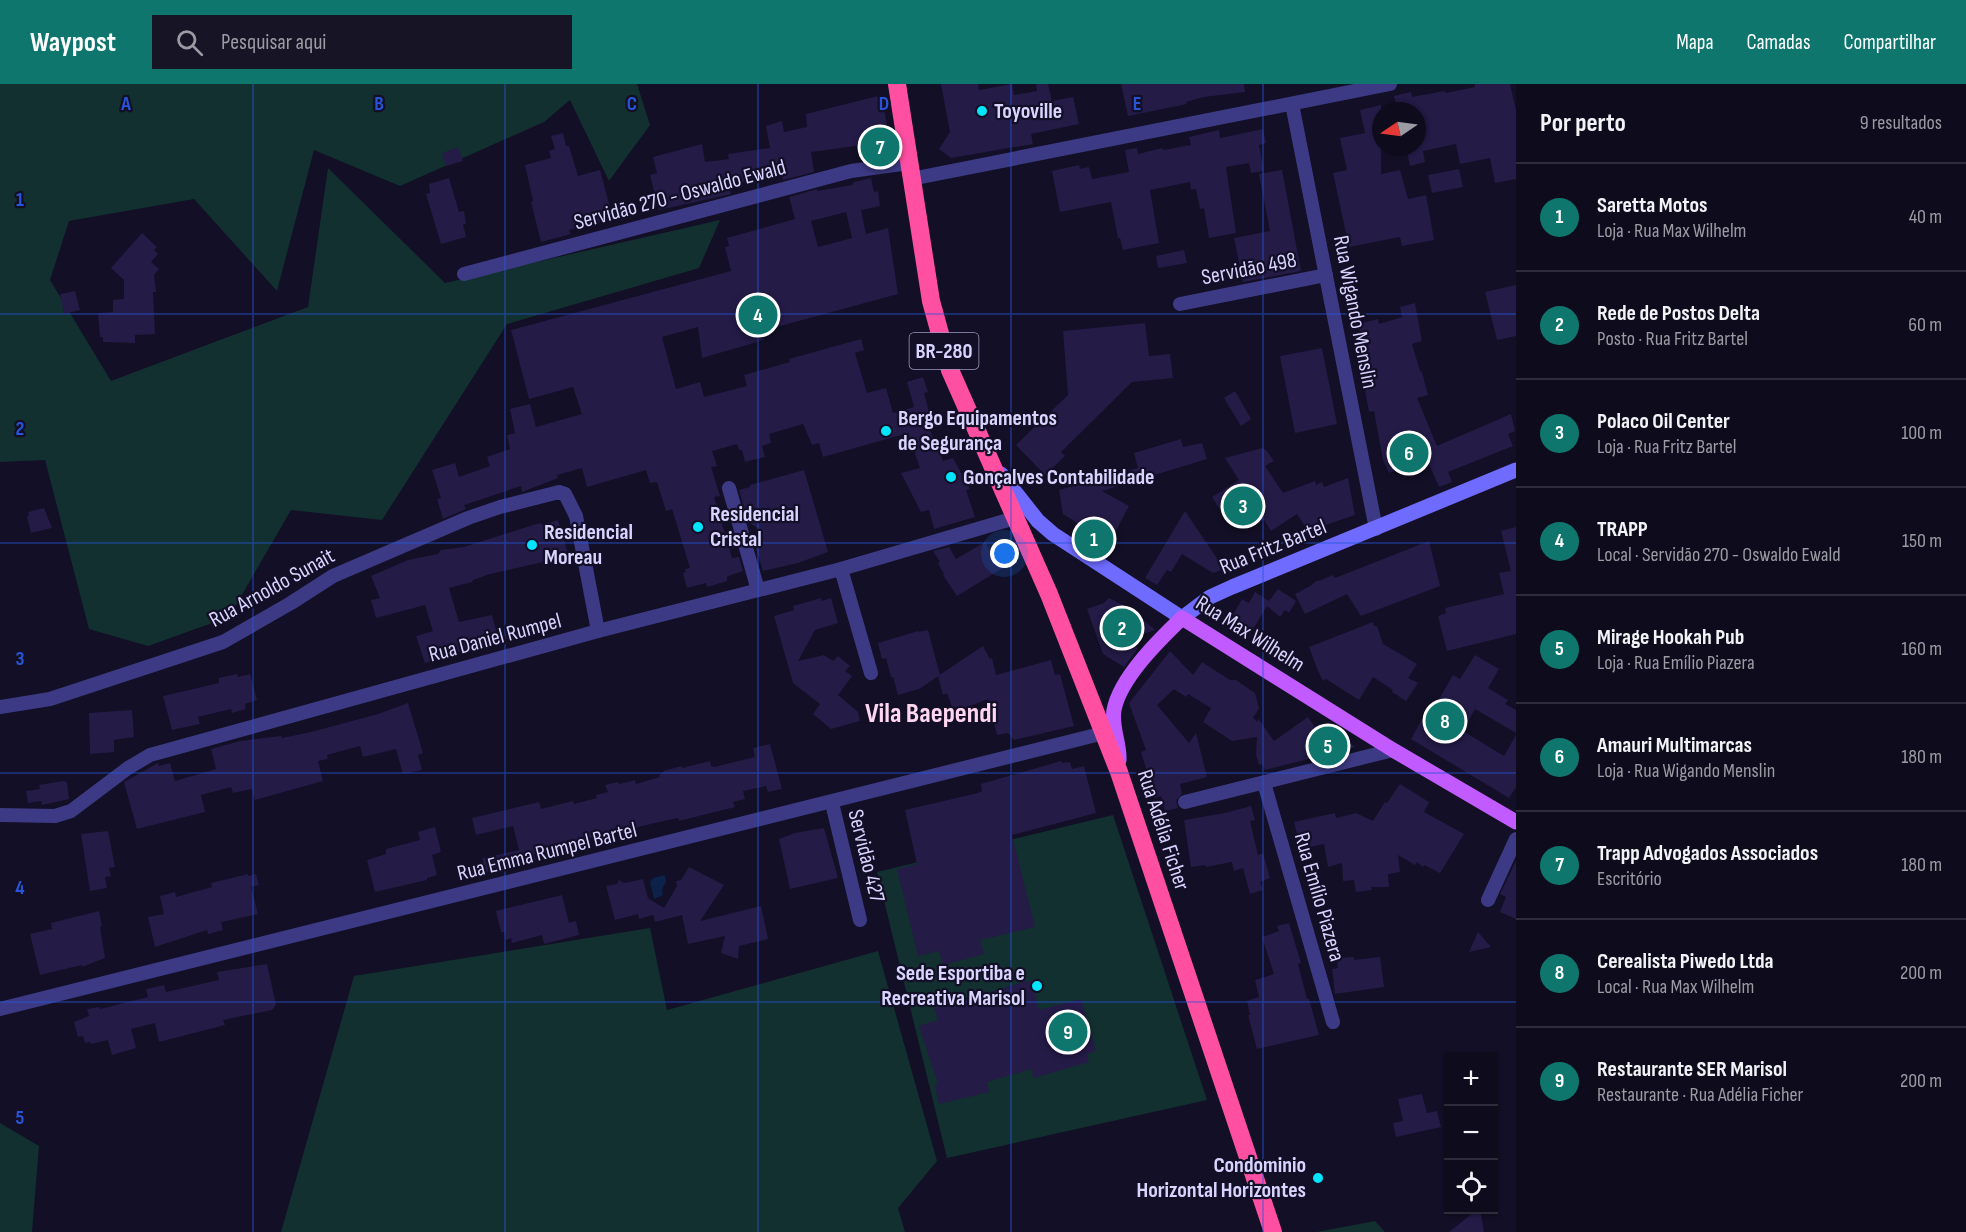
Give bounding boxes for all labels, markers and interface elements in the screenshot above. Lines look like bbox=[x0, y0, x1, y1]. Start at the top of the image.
search box bbox=[152, 15, 572, 69]
text: Waypost bbox=[30, 26, 116, 59]
icon: search bbox=[173, 26, 206, 59]
text: Pesquisar aqui bbox=[221, 29, 326, 56]
text: Mapa bbox=[1676, 30, 1714, 55]
text: Camadas bbox=[1747, 30, 1810, 55]
text: Compartilhar bbox=[1843, 30, 1936, 55]
text: A bbox=[120, 92, 131, 116]
text: B bbox=[374, 92, 384, 116]
text: C bbox=[627, 92, 637, 116]
text: D bbox=[879, 92, 889, 116]
text: E bbox=[1133, 92, 1141, 116]
place label: Toyoville bbox=[994, 98, 1062, 125]
north arrow bbox=[1372, 102, 1426, 156]
marker: Toyoville bbox=[975, 104, 989, 118]
text: Por perto bbox=[1540, 108, 1626, 139]
text: 9 resultados bbox=[1860, 111, 1942, 135]
pin: 7 bbox=[860, 124, 900, 170]
street label: Servidão 270 - Oswaldo Ewald bbox=[571, 154, 789, 236]
text: 1 bbox=[16, 188, 24, 212]
text: Saretta Motos bbox=[1597, 192, 1708, 219]
text: 1 bbox=[1556, 205, 1563, 229]
text: 40 m bbox=[1909, 205, 1942, 229]
text: Loja · Rua Max Wilhelm bbox=[1597, 219, 1746, 243]
street label: Rua Wigando Menslin bbox=[1327, 233, 1383, 391]
street label: Servidão 498 bbox=[1199, 247, 1299, 291]
pin: 4 bbox=[738, 292, 777, 338]
text: Rede de Postos Delta bbox=[1597, 300, 1760, 327]
text: 2 bbox=[1555, 313, 1564, 337]
text: 60 m bbox=[1908, 313, 1942, 337]
text: Posto · Rua Fritz Bartel bbox=[1597, 327, 1748, 351]
road number: BR-280 bbox=[910, 333, 978, 369]
place label: Bergo Equipamentos de Segurança bbox=[898, 405, 1057, 457]
text: Polaco Oil Center bbox=[1597, 408, 1730, 435]
text: 2 bbox=[16, 417, 24, 441]
text: 3 bbox=[1555, 421, 1564, 445]
text: 100 m bbox=[1901, 421, 1942, 445]
marker: Bergo Equipamentos de Segurança bbox=[879, 424, 893, 438]
pin: 6 bbox=[1390, 430, 1428, 476]
text: Loja · Rua Fritz Bartel bbox=[1597, 435, 1737, 459]
place label: Gonçalves Contabilidade bbox=[963, 464, 1154, 491]
marker: Gonçalves Contabilidade bbox=[944, 470, 958, 484]
pin: 3 bbox=[1224, 484, 1262, 528]
place label: Residencial Cristal bbox=[710, 501, 799, 553]
street label: Rua Fritz Bartel bbox=[1216, 513, 1330, 581]
pin: 1 bbox=[1074, 516, 1114, 562]
text: TRAPP bbox=[1597, 516, 1648, 543]
place label: Residencial Moreau bbox=[544, 519, 633, 571]
marker: Residencial Cristal bbox=[691, 520, 705, 534]
text: 4 bbox=[1555, 529, 1564, 553]
text: 150 m bbox=[1902, 529, 1942, 553]
marker: Residencial Moreau bbox=[525, 538, 539, 552]
your location bbox=[990, 539, 1019, 568]
street label: Rua Arnoldo Sunait bbox=[205, 542, 340, 634]
text: Local · Servidão 270 - Oswaldo Ewald bbox=[1597, 543, 1841, 567]
street label: Rua Max Wilhelm bbox=[1190, 590, 1310, 678]
pin: 2 bbox=[1102, 606, 1142, 650]
street label: Rua Daniel Rumpel bbox=[426, 607, 564, 669]
text: Mirage Hookah Pub bbox=[1597, 624, 1744, 651]
text: 5 bbox=[1555, 637, 1564, 661]
text: 160 m bbox=[1901, 637, 1942, 661]
text: 3 bbox=[16, 647, 25, 671]
text: Loja · Rua Emílio Piazera bbox=[1597, 651, 1755, 675]
district label: Vila Baependi bbox=[865, 697, 997, 730]
pin: 8 bbox=[1426, 698, 1464, 744]
pin: 5 bbox=[1308, 724, 1348, 768]
text: Amauri Multimarcas bbox=[1597, 732, 1752, 759]
text: 6 bbox=[1555, 745, 1564, 769]
text: 180 m bbox=[1901, 745, 1942, 769]
text: Loja · Rua Wigando Menslin bbox=[1597, 759, 1775, 783]
street label: Rua Adélia Ficher bbox=[1131, 766, 1195, 894]
street label: Servidão 427 bbox=[841, 807, 891, 905]
street label: Rua Emma Rumpel Bartel bbox=[454, 817, 640, 887]
street label: Rua Emílio Piazera bbox=[1288, 830, 1350, 964]
text: Trapp Advogados Associados bbox=[1597, 840, 1818, 867]
text: 7 bbox=[1555, 853, 1564, 877]
text: 180 m bbox=[1901, 853, 1942, 877]
text: Escritório bbox=[1597, 867, 1662, 891]
text: 4 bbox=[15, 876, 25, 900]
text: Cerealista Piwedo Ltda bbox=[1597, 948, 1773, 975]
place label: Sede Esportiba e Recreativa Marisol bbox=[881, 960, 1025, 1012]
text: 8 bbox=[1555, 961, 1564, 985]
text: 200 m bbox=[1900, 961, 1942, 985]
text: Local · Rua Max Wilhelm bbox=[1597, 975, 1754, 999]
marker: Sede Esportiba e Recreativa Marisol bbox=[1030, 979, 1044, 993]
pin: 9 bbox=[1048, 1010, 1088, 1054]
map controls bbox=[1444, 1052, 1498, 1214]
button: + bbox=[1444, 1052, 1498, 1106]
text: Restaurante SER Marisol bbox=[1597, 1056, 1787, 1083]
text: 9 bbox=[1555, 1069, 1564, 1093]
text: 200 m bbox=[1900, 1069, 1942, 1093]
text: Restaurante · Rua Adélia Ficher bbox=[1597, 1083, 1803, 1107]
text: 5 bbox=[16, 1106, 25, 1130]
button: − bbox=[1444, 1106, 1498, 1160]
place label: Condominio Horizontal Horizontes bbox=[1136, 1152, 1306, 1204]
button: locate bbox=[1444, 1160, 1498, 1214]
marker: Condominio Horizontal Horizontes bbox=[1311, 1171, 1325, 1185]

